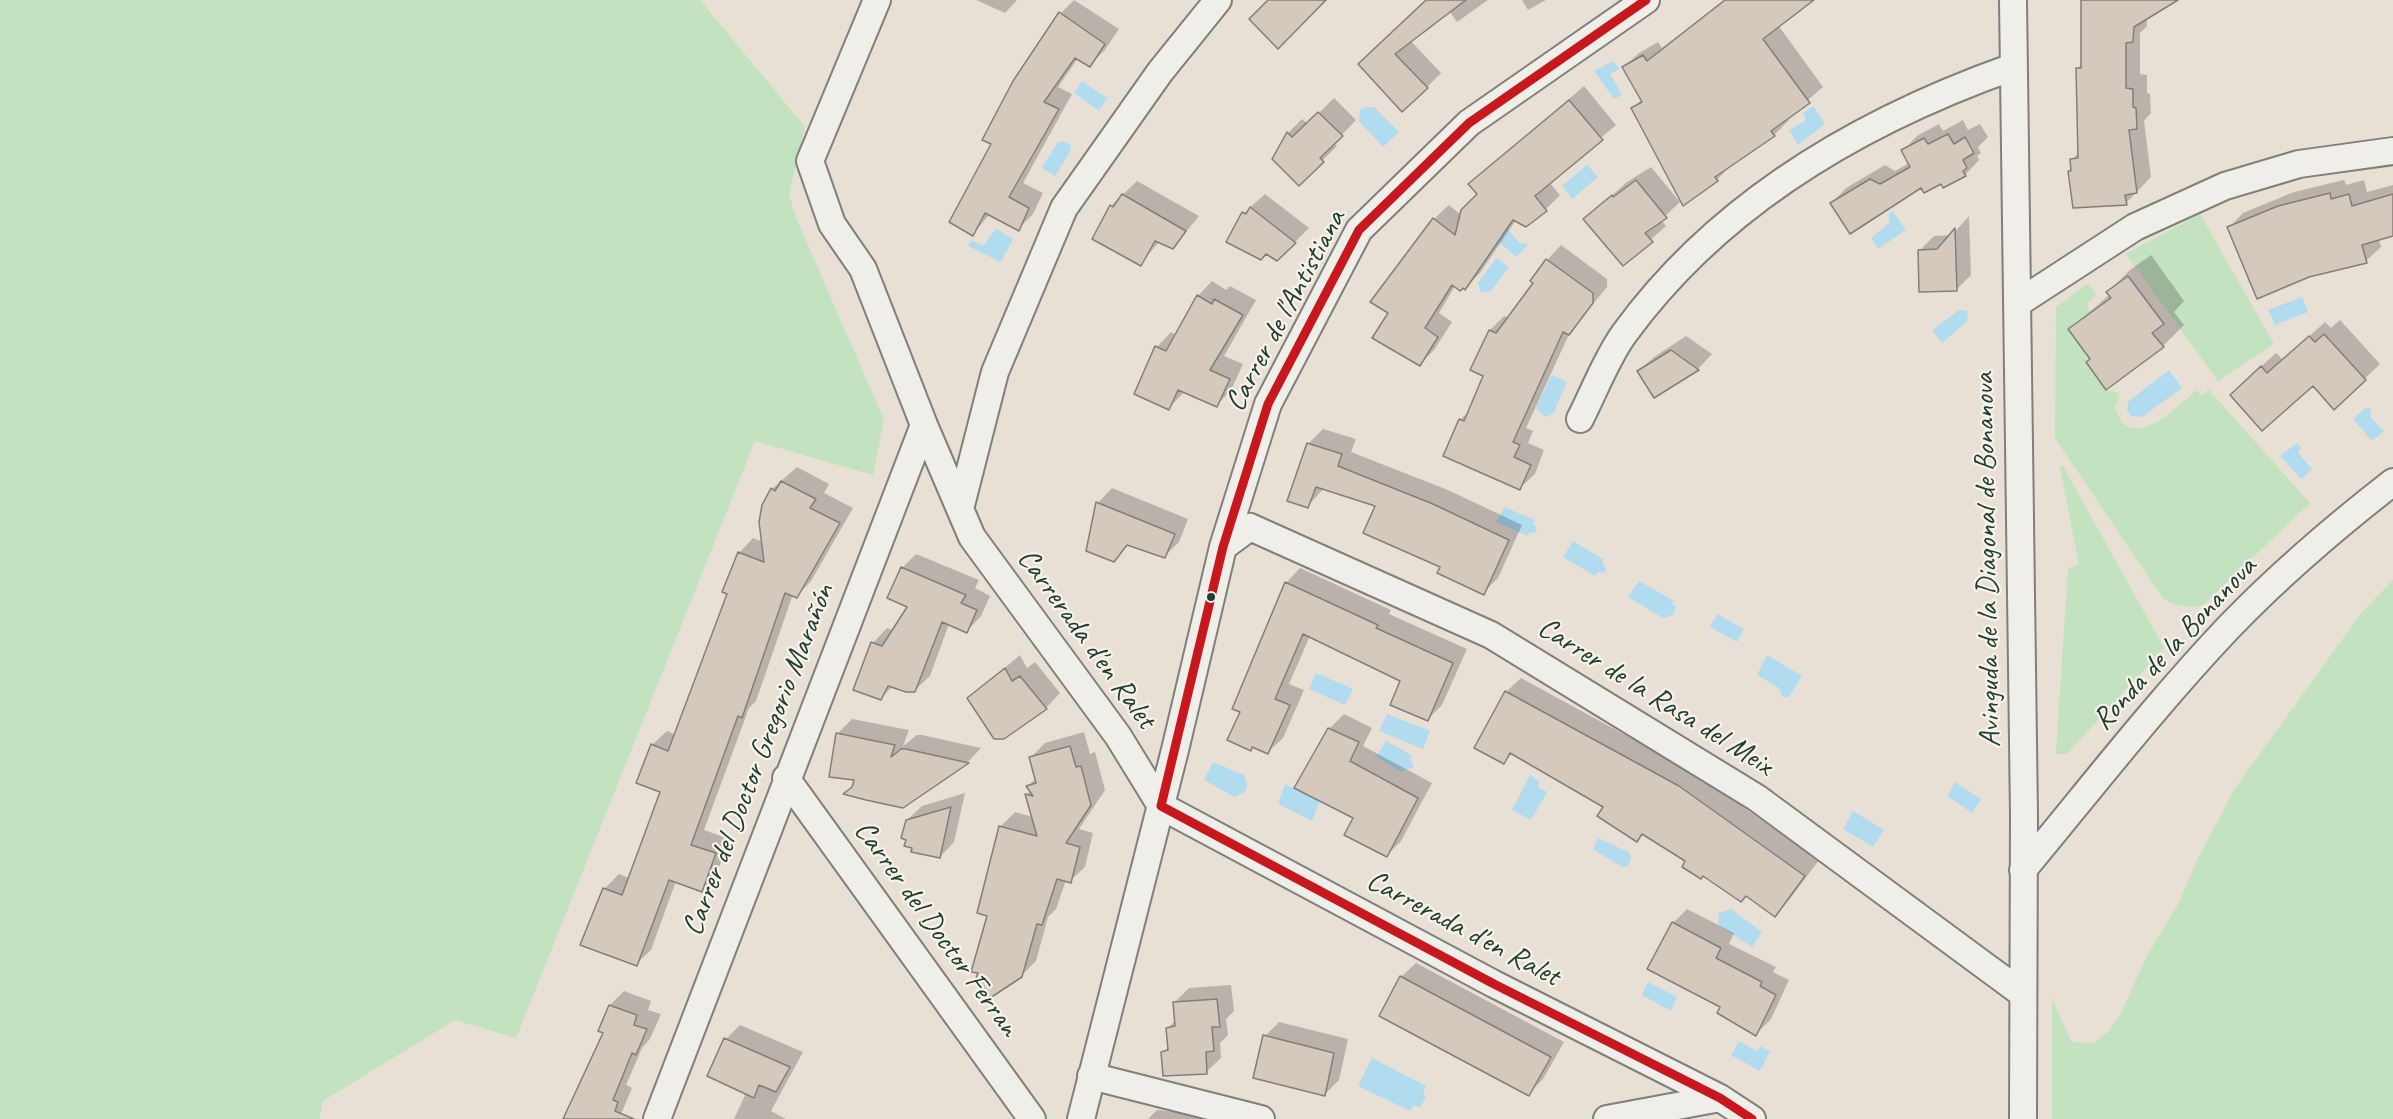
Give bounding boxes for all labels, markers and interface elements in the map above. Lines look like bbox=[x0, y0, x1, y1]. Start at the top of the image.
street label: Carrer de l'Antistiana bbox=[1218, 204, 1354, 418]
street label: Avinguda de la Diagonal de Bonanova bbox=[1967, 372, 2009, 748]
street label: Carrerada d'en Ralet bbox=[1009, 542, 1163, 736]
street label: Ronda de la Bonanova bbox=[2085, 550, 2265, 738]
street label: Carrer del Doctor Gregorio Marañón bbox=[675, 579, 843, 941]
unlabelled marker bbox=[1205, 591, 1217, 603]
street label: Carrer de la Rasa del Meix bbox=[1531, 610, 1779, 784]
street label: Carrer del Doctor Ferran bbox=[846, 814, 1026, 1044]
street label: Carrerada d'en Ralet bbox=[1360, 863, 1566, 995]

